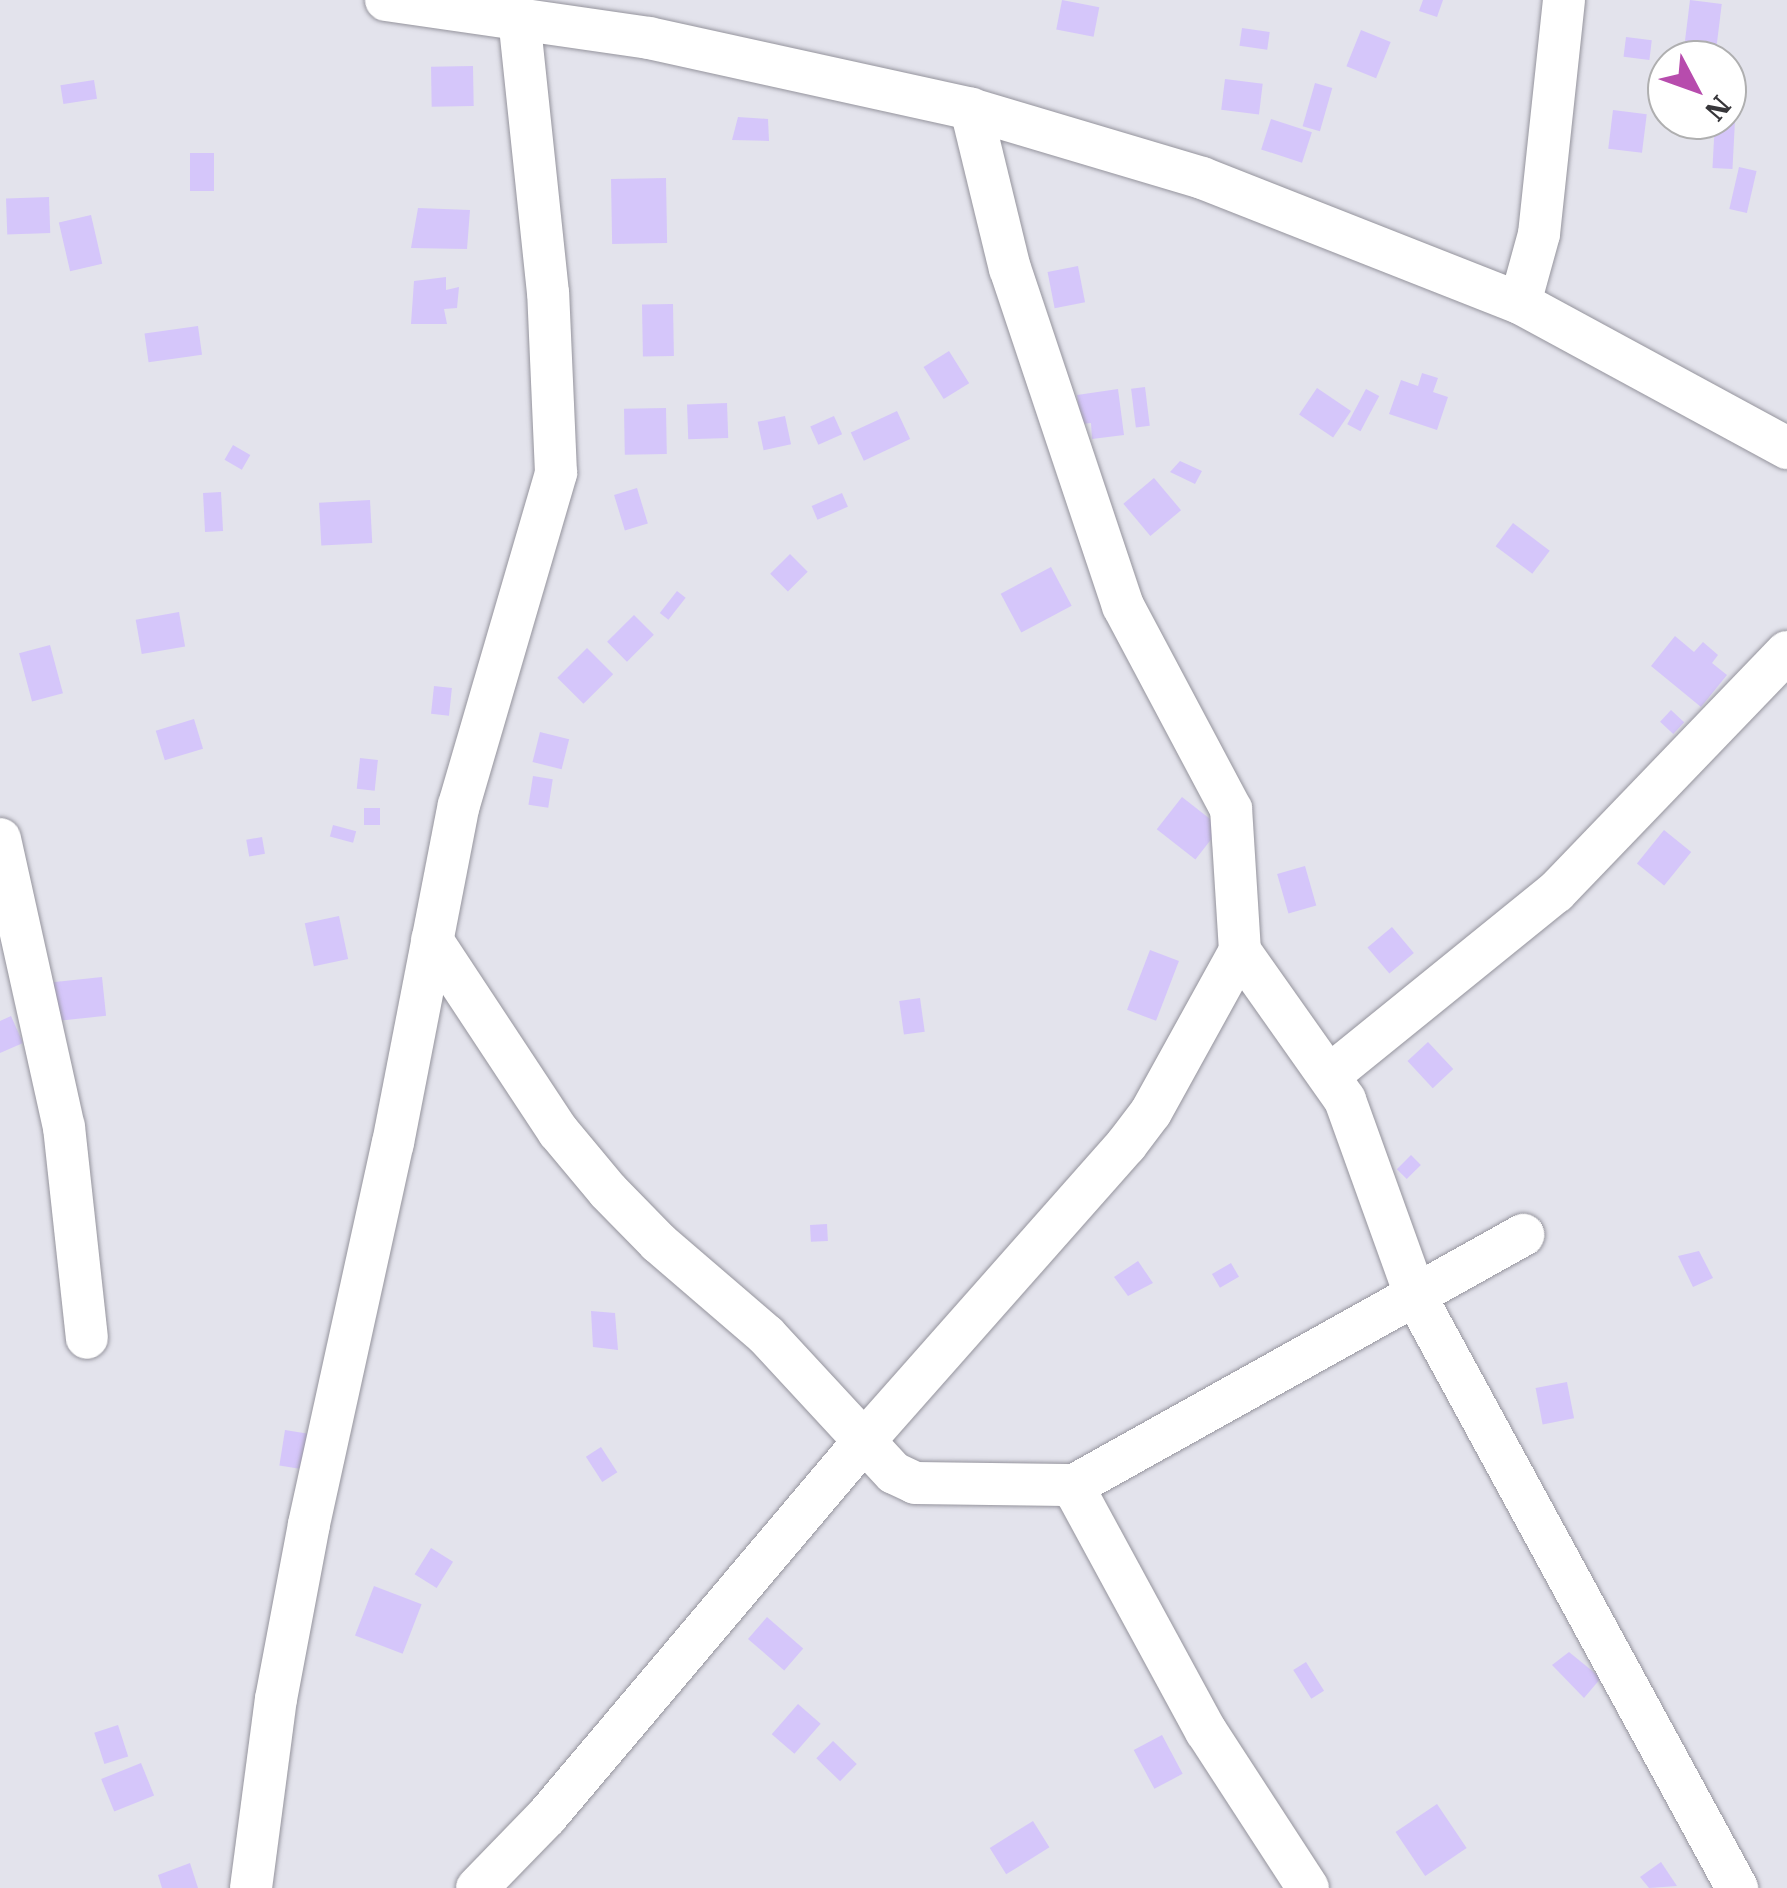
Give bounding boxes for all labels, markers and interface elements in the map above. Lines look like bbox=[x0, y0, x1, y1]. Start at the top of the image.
north arrow bbox=[1647, 40, 1747, 140]
text: N bbox=[1697, 88, 1740, 129]

